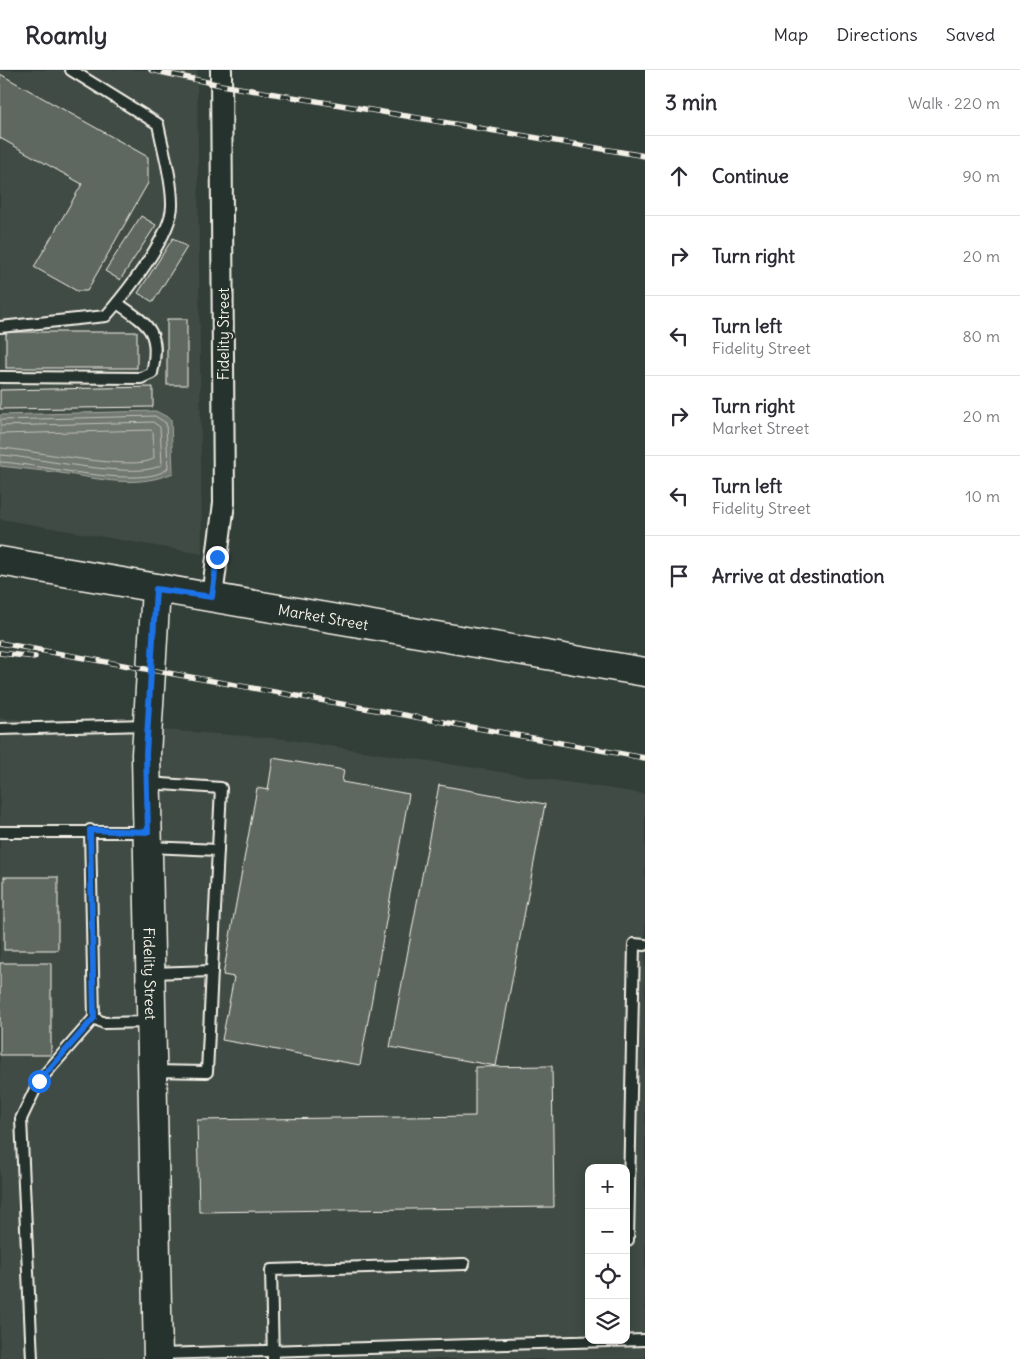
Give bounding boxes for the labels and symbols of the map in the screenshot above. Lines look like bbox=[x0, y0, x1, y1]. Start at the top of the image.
street label: Fidelity Street bbox=[214, 288, 233, 380]
route end bbox=[206, 546, 229, 569]
street label: Market Street bbox=[277, 600, 370, 634]
street label: Fidelity Street bbox=[140, 927, 161, 1020]
route start bbox=[28, 1070, 51, 1093]

